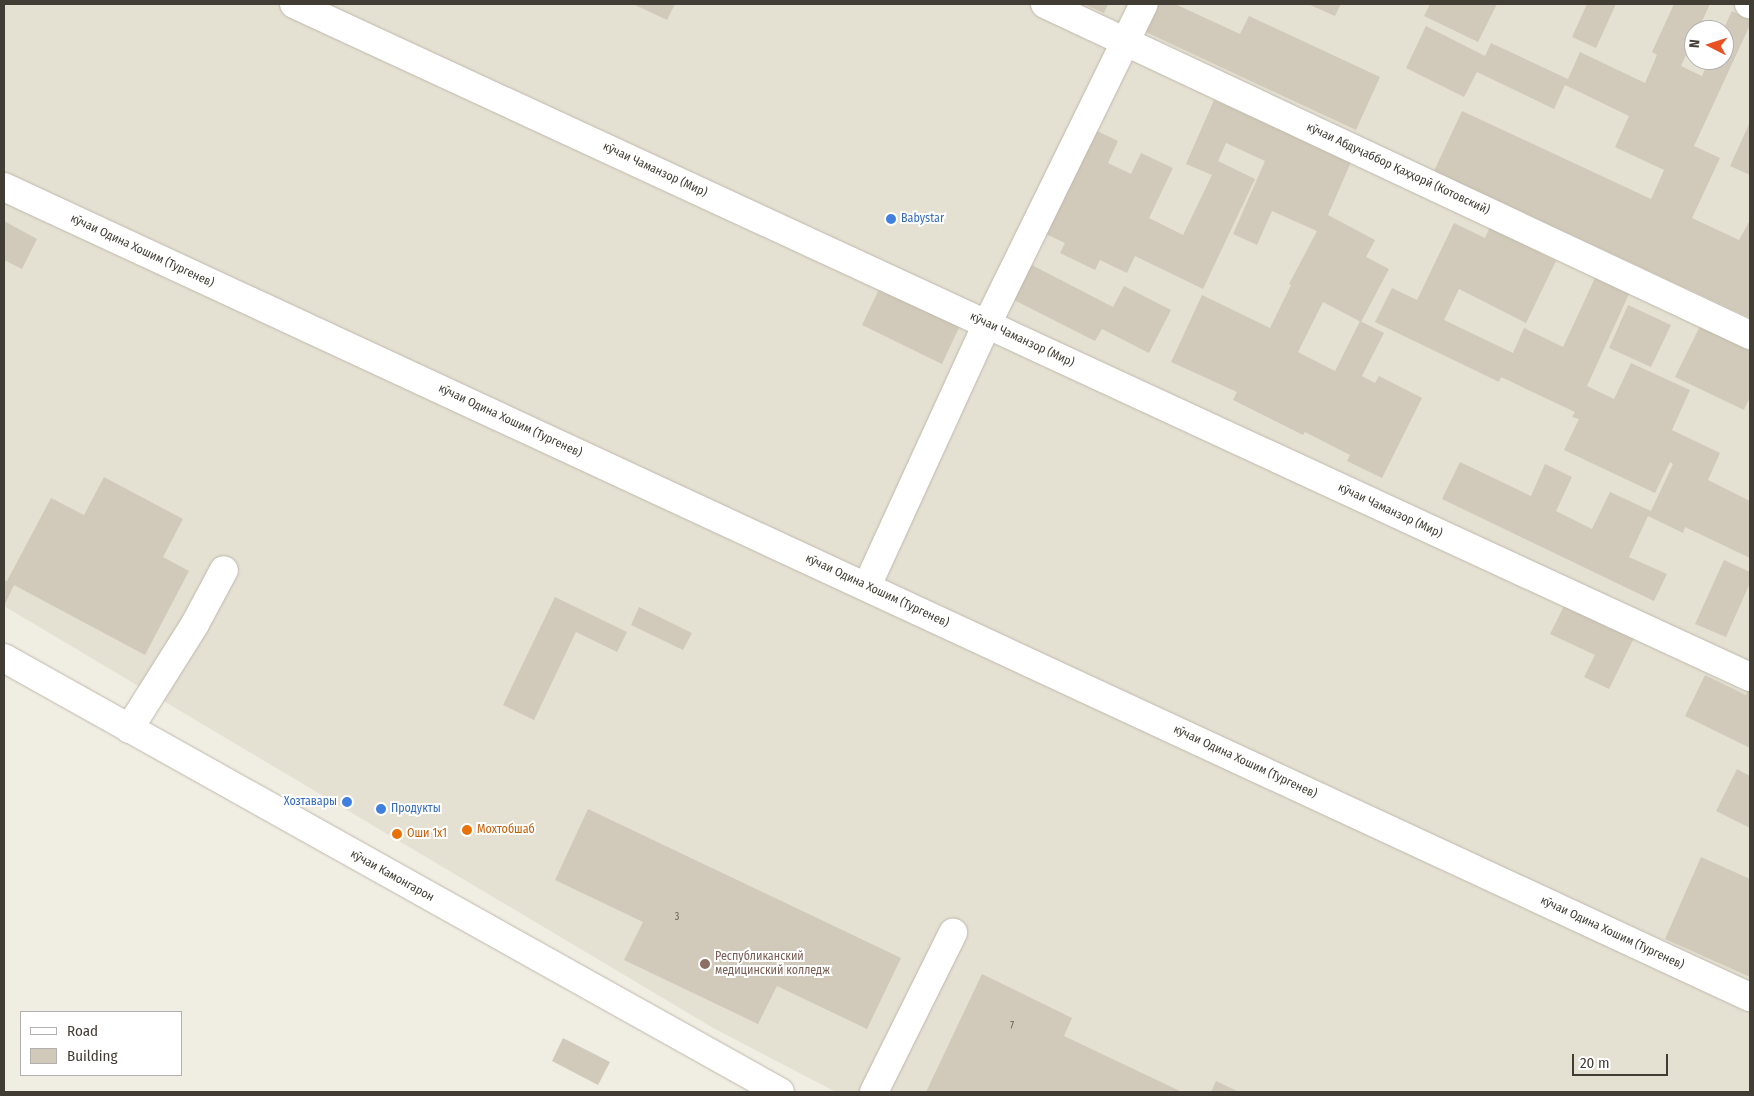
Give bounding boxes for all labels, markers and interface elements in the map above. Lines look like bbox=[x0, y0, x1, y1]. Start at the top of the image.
north arrow bbox=[1684, 20, 1734, 70]
text: N bbox=[1686, 39, 1703, 49]
street label: кӯчаи Абдуҷаббор Қаҳҳорӣ (Котовский) bbox=[1304, 120, 1492, 218]
street label: кӯчаи Чаманзор (Мир) bbox=[601, 140, 709, 200]
street label: кӯчаи Одина Хошим (Тургенев) bbox=[68, 211, 216, 291]
place label: Babystar bbox=[901, 212, 944, 226]
marker: Babystar bbox=[885, 213, 897, 225]
street label: кӯчаи Чаманзор (Мир) bbox=[968, 310, 1076, 370]
street label: кӯчаи Одина Хошим (Тургенев) bbox=[436, 381, 584, 461]
street label: кӯчаи Чаманзор (Мир) bbox=[1336, 481, 1444, 541]
street label: кӯчаи Одина Хошим (Тургенев) bbox=[803, 551, 951, 631]
street label: кӯчаи Одина Хошим (Тургенев) bbox=[1171, 722, 1319, 802]
place label: Хозтавары bbox=[284, 795, 337, 809]
marker: Хозтавары bbox=[341, 796, 353, 808]
place label: Продукты bbox=[391, 802, 441, 816]
marker: Продукты bbox=[375, 803, 387, 815]
place label: Мохтобшаб bbox=[477, 823, 535, 837]
marker: Мохтобшаб bbox=[461, 824, 473, 836]
place label: Оши 1x1 bbox=[407, 827, 447, 841]
marker: Оши 1x1 bbox=[391, 828, 403, 840]
street label: кӯчаи Камонгарон bbox=[348, 847, 436, 905]
street label: кӯчаи Одина Хошим (Тургенев) bbox=[1538, 893, 1686, 973]
house number: 3 bbox=[675, 912, 679, 924]
place label: Республиканский медицинский колледж bbox=[715, 950, 830, 978]
marker: Республиканский медицинский колледж bbox=[699, 958, 711, 970]
legend bbox=[20, 1011, 182, 1076]
house number: 7 bbox=[1010, 1021, 1014, 1033]
text: Road bbox=[67, 1022, 98, 1040]
scale bar bbox=[1574, 1044, 1670, 1076]
text: Building bbox=[67, 1047, 118, 1065]
text: 20 m bbox=[1580, 1054, 1610, 1072]

